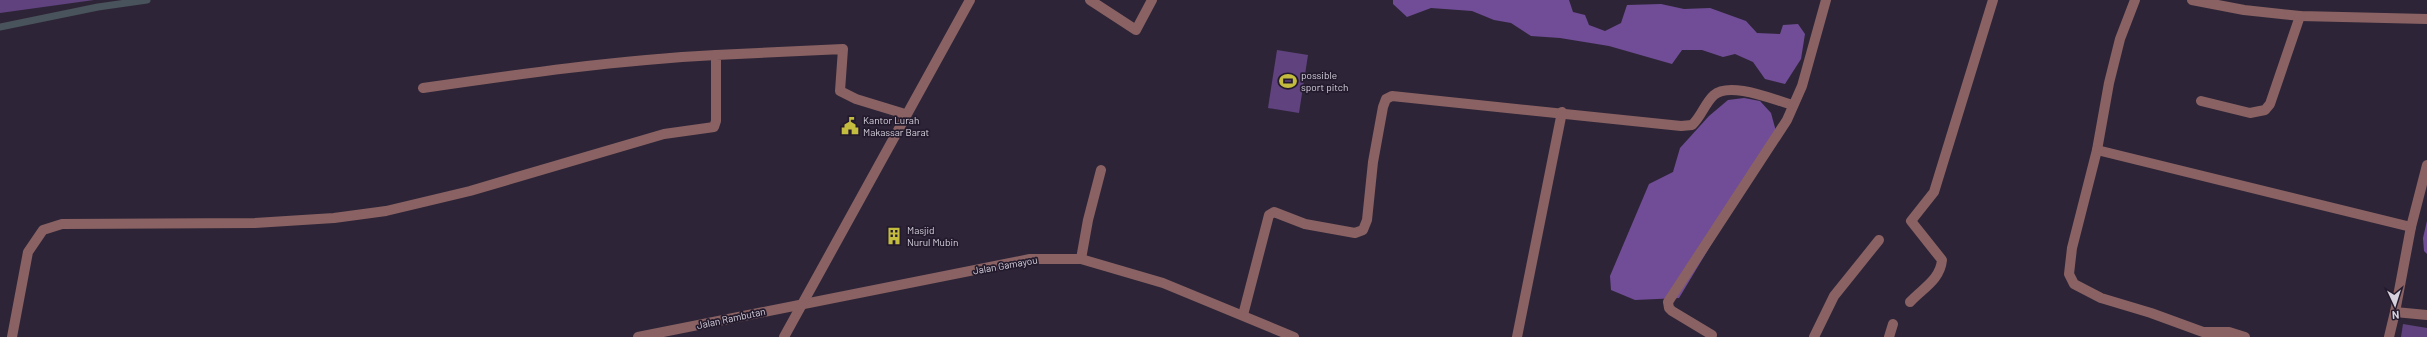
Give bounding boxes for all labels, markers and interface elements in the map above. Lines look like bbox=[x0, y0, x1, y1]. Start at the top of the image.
place label: possible sport pitch bbox=[1301, 69, 1348, 93]
sports icon: possible sport pitch bbox=[1278, 71, 1298, 91]
place label: Kantor Lurah Makassar Barat bbox=[863, 114, 930, 138]
public building icon: Kantor Lurah Makassar Barat bbox=[840, 116, 860, 136]
place label: Masjid Nurul Mubin bbox=[907, 224, 958, 248]
building icon: Masjid Nurul Mubin bbox=[884, 226, 904, 246]
street label: Jalan Gamayou bbox=[972, 253, 1038, 277]
north arrow bbox=[2375, 285, 2415, 325]
street label: Jalan Rambutan bbox=[695, 305, 767, 331]
text: N bbox=[2392, 309, 2400, 322]

